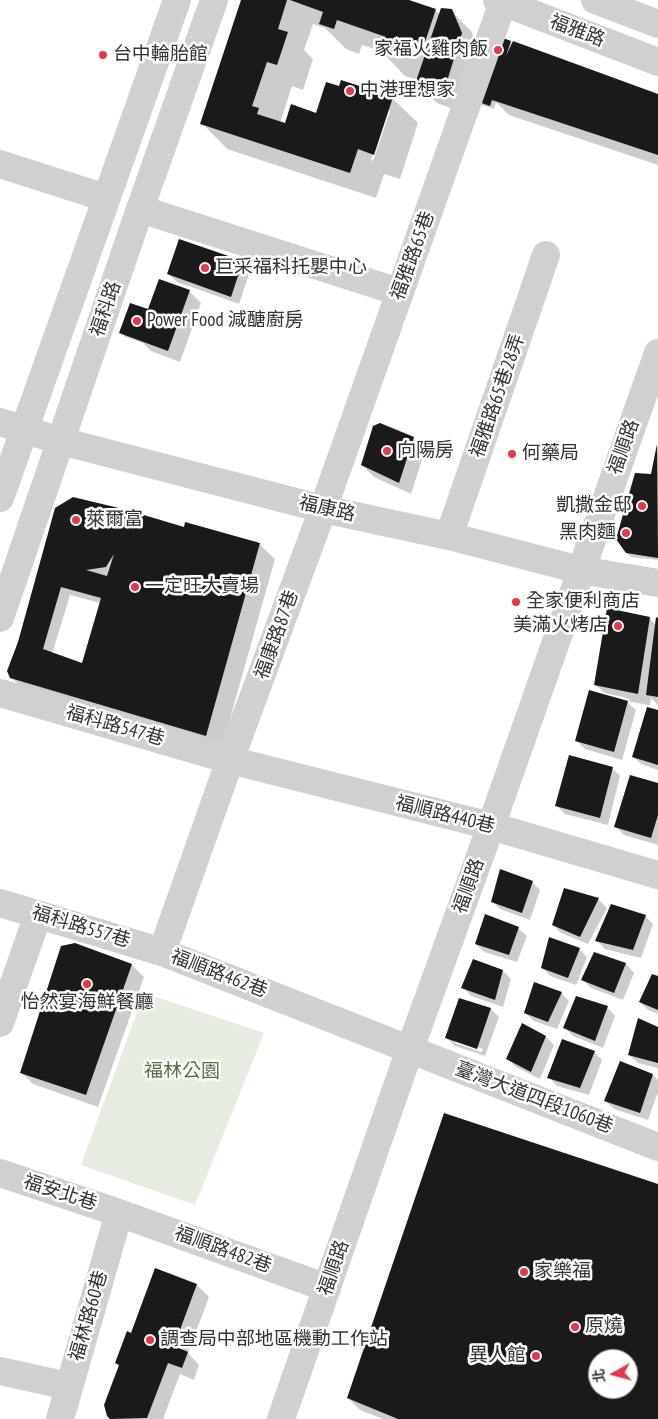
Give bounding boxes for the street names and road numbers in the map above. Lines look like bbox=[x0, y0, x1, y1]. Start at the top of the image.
street label: 福雅路 bbox=[546, 10, 608, 52]
street label: 福雅路65巷 bbox=[386, 208, 440, 304]
street label: 福科路 bbox=[86, 278, 126, 340]
street label: 福雅路65巷28弄 bbox=[466, 331, 530, 461]
street label: 福順路 bbox=[604, 416, 644, 478]
street label: 福康路 bbox=[297, 491, 357, 527]
street label: 福康路87巷 bbox=[250, 587, 304, 683]
street label: 福科路547巷 bbox=[63, 701, 167, 751]
street label: 福順路440巷 bbox=[393, 792, 497, 838]
street label: 福順路 bbox=[449, 855, 489, 917]
street label: 福科路557巷 bbox=[29, 901, 133, 953]
street label: 福順路462巷 bbox=[167, 945, 271, 1003]
street label: 臺灣大道四段1060巷 bbox=[452, 1057, 616, 1139]
street label: 福安北巷 bbox=[20, 1170, 100, 1216]
street label: 福順路482巷 bbox=[171, 1222, 275, 1278]
street label: 福順路 bbox=[314, 1237, 354, 1299]
street label: 福林路60巷 bbox=[65, 1268, 113, 1364]

